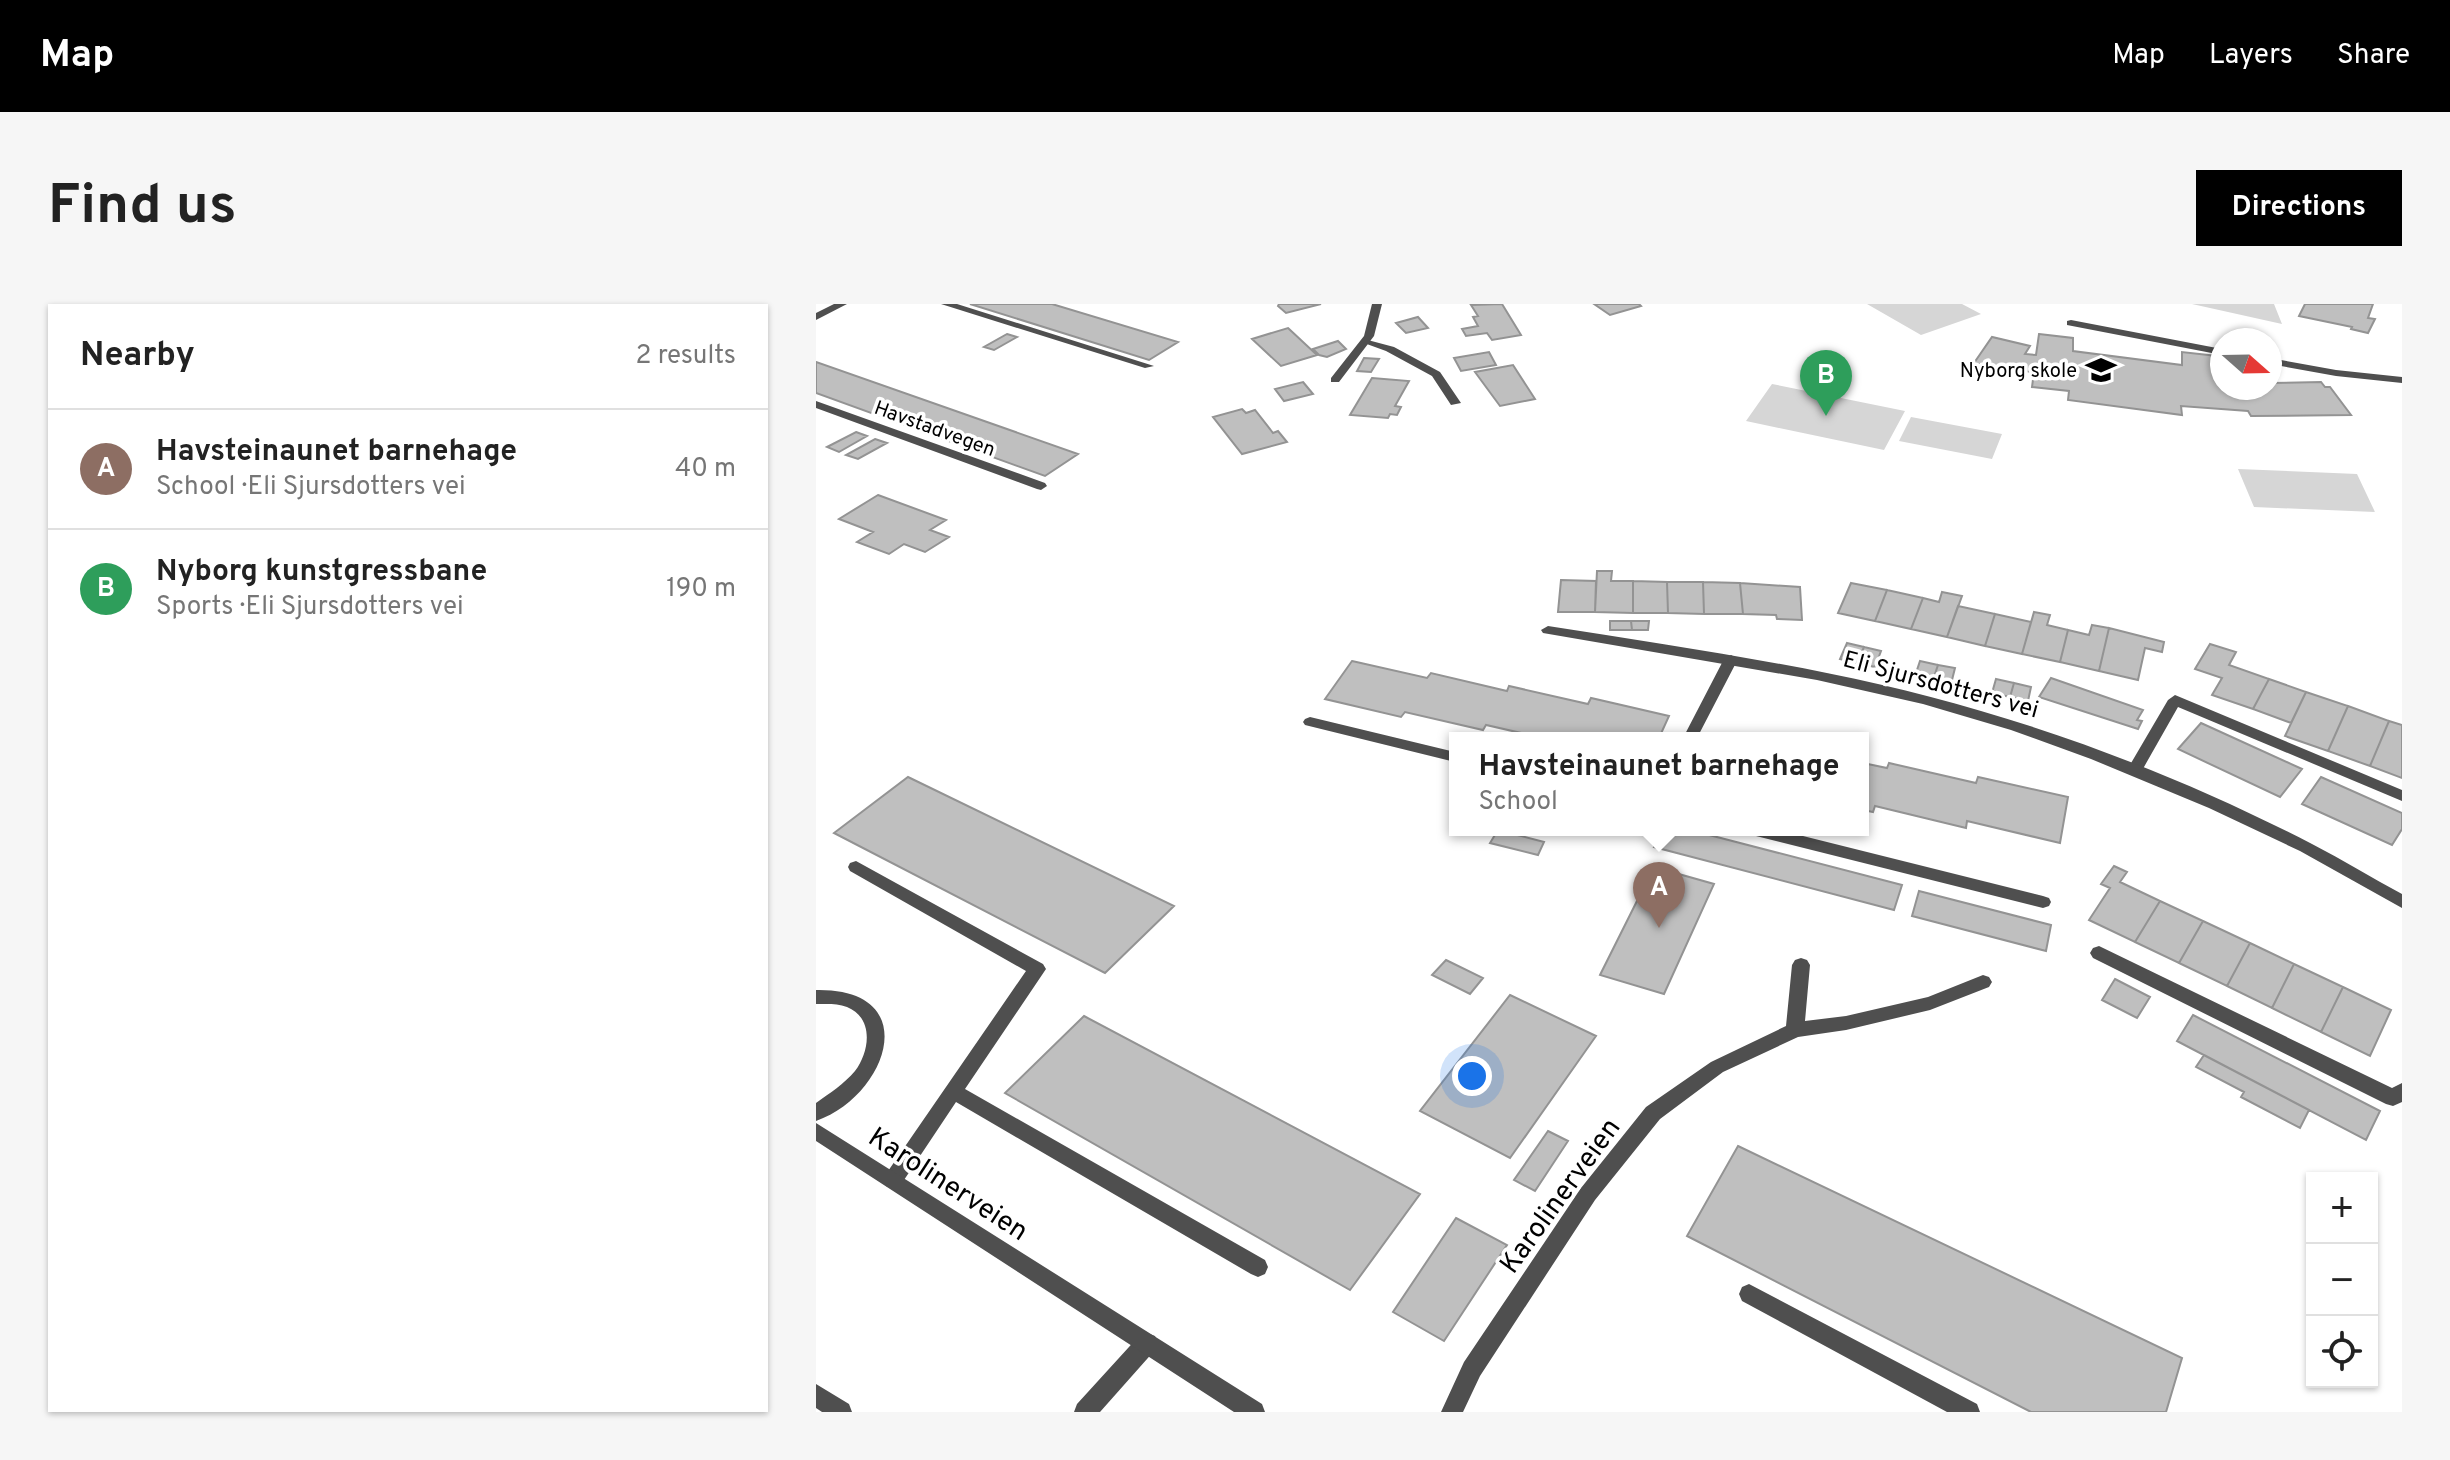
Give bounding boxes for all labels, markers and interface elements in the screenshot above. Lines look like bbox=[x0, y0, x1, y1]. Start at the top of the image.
text: Map bbox=[40, 32, 114, 81]
text: Map bbox=[2112, 38, 2165, 74]
text: Layers bbox=[2209, 38, 2293, 74]
text: Share bbox=[2337, 38, 2410, 74]
button: Directions bbox=[2196, 170, 2402, 246]
text: Find us bbox=[48, 173, 237, 243]
north arrow bbox=[2210, 328, 2282, 400]
text: Nearby bbox=[80, 335, 195, 378]
text: 2 results bbox=[636, 340, 736, 373]
pin: B bbox=[1800, 350, 1852, 416]
school or university icon: Nyborg skole bbox=[2084, 353, 2118, 387]
place label: Nyborg skole bbox=[1960, 359, 2077, 385]
street label: Havstadvegen bbox=[870, 396, 998, 464]
text: Havsteinaunet barnehage bbox=[156, 434, 517, 471]
text: A bbox=[97, 453, 115, 486]
text: 40 m bbox=[675, 453, 736, 486]
text: School · Eli Sjursdotters vei bbox=[156, 471, 466, 504]
text: Nyborg kunstgressbane bbox=[156, 554, 487, 591]
text: B bbox=[97, 573, 115, 606]
text: 190 m bbox=[666, 573, 736, 606]
text: Sports · Eli Sjursdotters vei bbox=[156, 591, 464, 624]
street label: Eli Sjursdotters vei bbox=[1839, 645, 2042, 726]
popup bbox=[1449, 732, 1869, 836]
text: Havsteinaunet barnehage bbox=[1479, 749, 1839, 786]
text: School bbox=[1479, 786, 1558, 819]
pin: A bbox=[1633, 862, 1685, 928]
your location bbox=[1452, 1056, 1492, 1096]
street label: Karolinerveien bbox=[1493, 1112, 1630, 1282]
street label: Karolinerveien bbox=[861, 1120, 1034, 1251]
map controls bbox=[2306, 1172, 2378, 1388]
button: + bbox=[2306, 1172, 2378, 1244]
button: − bbox=[2306, 1244, 2378, 1316]
button: locate bbox=[2306, 1316, 2378, 1388]

